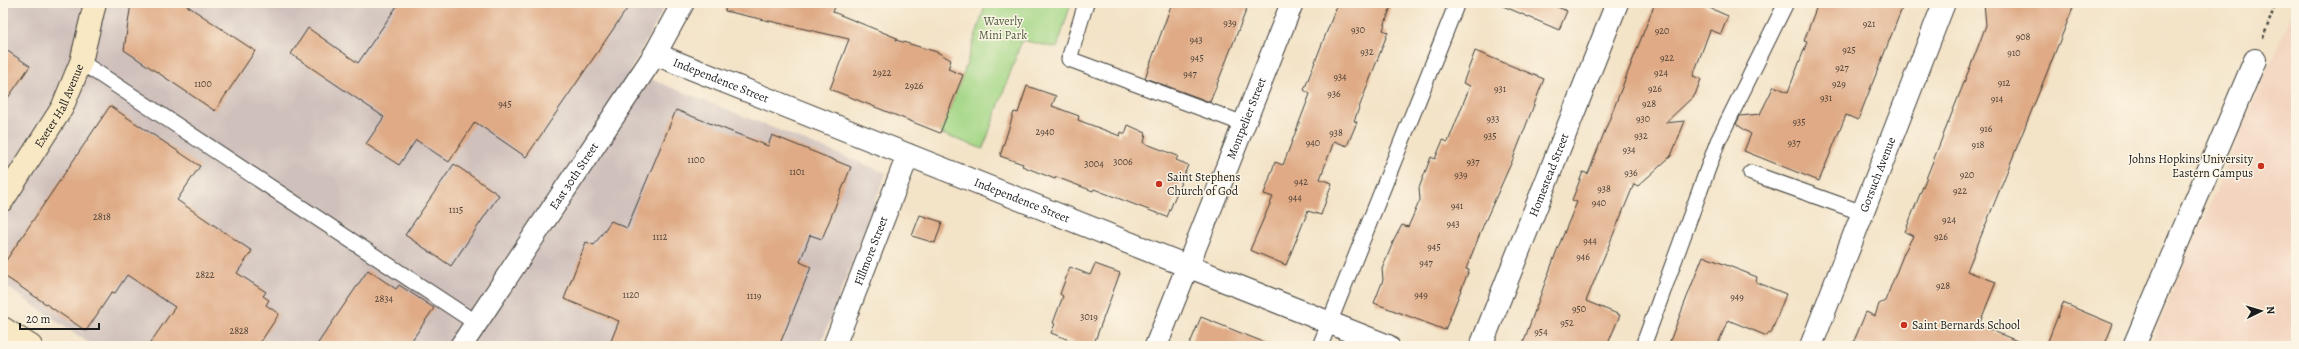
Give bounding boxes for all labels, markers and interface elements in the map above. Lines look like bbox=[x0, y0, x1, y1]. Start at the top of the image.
park label: Waverly Mini Park bbox=[979, 13, 1027, 43]
house number: 939 bbox=[1223, 16, 1237, 29]
house number: 921 bbox=[1863, 17, 1876, 30]
house number: 930 bbox=[1351, 23, 1365, 36]
house number: 920 bbox=[1655, 24, 1669, 37]
house number: 908 bbox=[2016, 30, 2031, 43]
house number: 943 bbox=[1189, 33, 1203, 46]
house number: 925 bbox=[1842, 43, 1856, 56]
house number: 932 bbox=[1360, 45, 1374, 58]
house number: 910 bbox=[2007, 46, 2021, 59]
house number: 945 bbox=[1190, 51, 1204, 64]
house number: 922 bbox=[1660, 51, 1674, 64]
street label: Independence Street bbox=[671, 54, 771, 107]
street label: Exeter Hall Avenue bbox=[31, 61, 87, 151]
house number: 927 bbox=[1835, 61, 1850, 74]
house number: 2922 bbox=[873, 66, 892, 79]
house number: 924 bbox=[1654, 66, 1668, 79]
house number: 947 bbox=[1183, 67, 1197, 80]
house number: 934 bbox=[1333, 70, 1347, 83]
street label: Montpelier Street bbox=[1223, 75, 1270, 161]
house number: 912 bbox=[1998, 76, 2011, 89]
house number: 1100 bbox=[194, 77, 212, 90]
house number: 929 bbox=[1832, 77, 1846, 90]
house number: 2926 bbox=[905, 79, 924, 92]
house number: 931 bbox=[1494, 82, 1507, 95]
house number: 926 bbox=[1648, 82, 1662, 95]
house number: 936 bbox=[1327, 87, 1341, 100]
house number: 931 bbox=[1820, 91, 1833, 104]
house number: 914 bbox=[1991, 92, 2004, 105]
house number: 945 bbox=[498, 97, 512, 110]
house number: 928 bbox=[1642, 97, 1656, 110]
house number: 933 bbox=[1487, 112, 1499, 125]
house number: 930 bbox=[1636, 112, 1650, 125]
house number: 935 bbox=[1792, 115, 1806, 128]
house number: 916 bbox=[1980, 122, 1993, 135]
house number: 2940 bbox=[1035, 125, 1055, 138]
house number: 938 bbox=[1329, 126, 1343, 139]
house number: 935 bbox=[1483, 129, 1497, 142]
house number: 932 bbox=[1634, 129, 1648, 142]
street label: Homestead Street bbox=[1525, 131, 1573, 219]
street label: Gorsuch Avenue bbox=[1856, 135, 1899, 214]
house number: 940 bbox=[1306, 136, 1320, 149]
house number: 937 bbox=[1788, 136, 1801, 149]
house number: 918 bbox=[1972, 138, 1985, 151]
street label: East 30th Street bbox=[546, 139, 602, 213]
house number: 934 bbox=[1622, 143, 1636, 156]
place label: Johns Hopkins University Eastern Campus bbox=[2129, 151, 2254, 181]
house number: 1100 bbox=[687, 153, 705, 166]
house number: 3006 bbox=[1113, 155, 1133, 168]
house number: 937 bbox=[1467, 155, 1480, 168]
house number: 3004 bbox=[1084, 157, 1104, 170]
marker: Johns Hopkins University Eastern Campus bbox=[2256, 161, 2266, 171]
house number: 1101 bbox=[789, 165, 805, 178]
house number: 936 bbox=[1624, 166, 1638, 179]
house number: 939 bbox=[1454, 168, 1468, 181]
house number: 920 bbox=[1960, 168, 1974, 181]
place label: Saint Stephens Church of God bbox=[1167, 169, 1240, 199]
street label: Independence Street bbox=[972, 174, 1072, 226]
house number: 942 bbox=[1294, 175, 1308, 188]
marker: Saint Stephens Church of God bbox=[1154, 179, 1164, 189]
house number: 938 bbox=[1597, 182, 1611, 195]
house number: 922 bbox=[1953, 184, 1967, 197]
house number: 944 bbox=[1288, 191, 1302, 204]
house number: 940 bbox=[1592, 196, 1606, 209]
house number: 941 bbox=[1451, 199, 1464, 212]
house number: 1115 bbox=[449, 203, 463, 216]
house number: 2818 bbox=[93, 210, 111, 223]
house number: 924 bbox=[1942, 213, 1956, 226]
street label: Fillmore Street bbox=[850, 214, 892, 288]
house number: 943 bbox=[1446, 217, 1460, 230]
house number: 1112 bbox=[652, 230, 668, 243]
house number: 926 bbox=[1934, 230, 1948, 243]
house number: 944 bbox=[1583, 234, 1597, 247]
house number: 945 bbox=[1427, 240, 1441, 253]
house number: 946 bbox=[1576, 250, 1590, 263]
house number: 947 bbox=[1419, 256, 1433, 269]
house number: 2822 bbox=[195, 268, 215, 281]
house number: 928 bbox=[1936, 279, 1950, 292]
house number: 1120 bbox=[623, 288, 639, 301]
house number: 949 bbox=[1414, 288, 1428, 301]
house number: 1119 bbox=[747, 289, 762, 302]
house number: 949 bbox=[1730, 290, 1744, 303]
north arrow bbox=[2241, 291, 2281, 331]
house number: 2834 bbox=[375, 292, 394, 305]
house number: 950 bbox=[1572, 302, 1586, 315]
scale bar bbox=[20, 305, 99, 331]
text: N bbox=[2263, 306, 2278, 315]
house number: 3019 bbox=[1080, 310, 1098, 323]
text: 20 m bbox=[26, 311, 50, 327]
house number: 952 bbox=[1560, 316, 1574, 329]
place label: Saint Bernards School bbox=[1912, 317, 2020, 333]
marker: Saint Bernards School bbox=[1899, 320, 1909, 330]
house number: 2828 bbox=[229, 324, 249, 337]
house number: 954 bbox=[1534, 325, 1548, 338]

